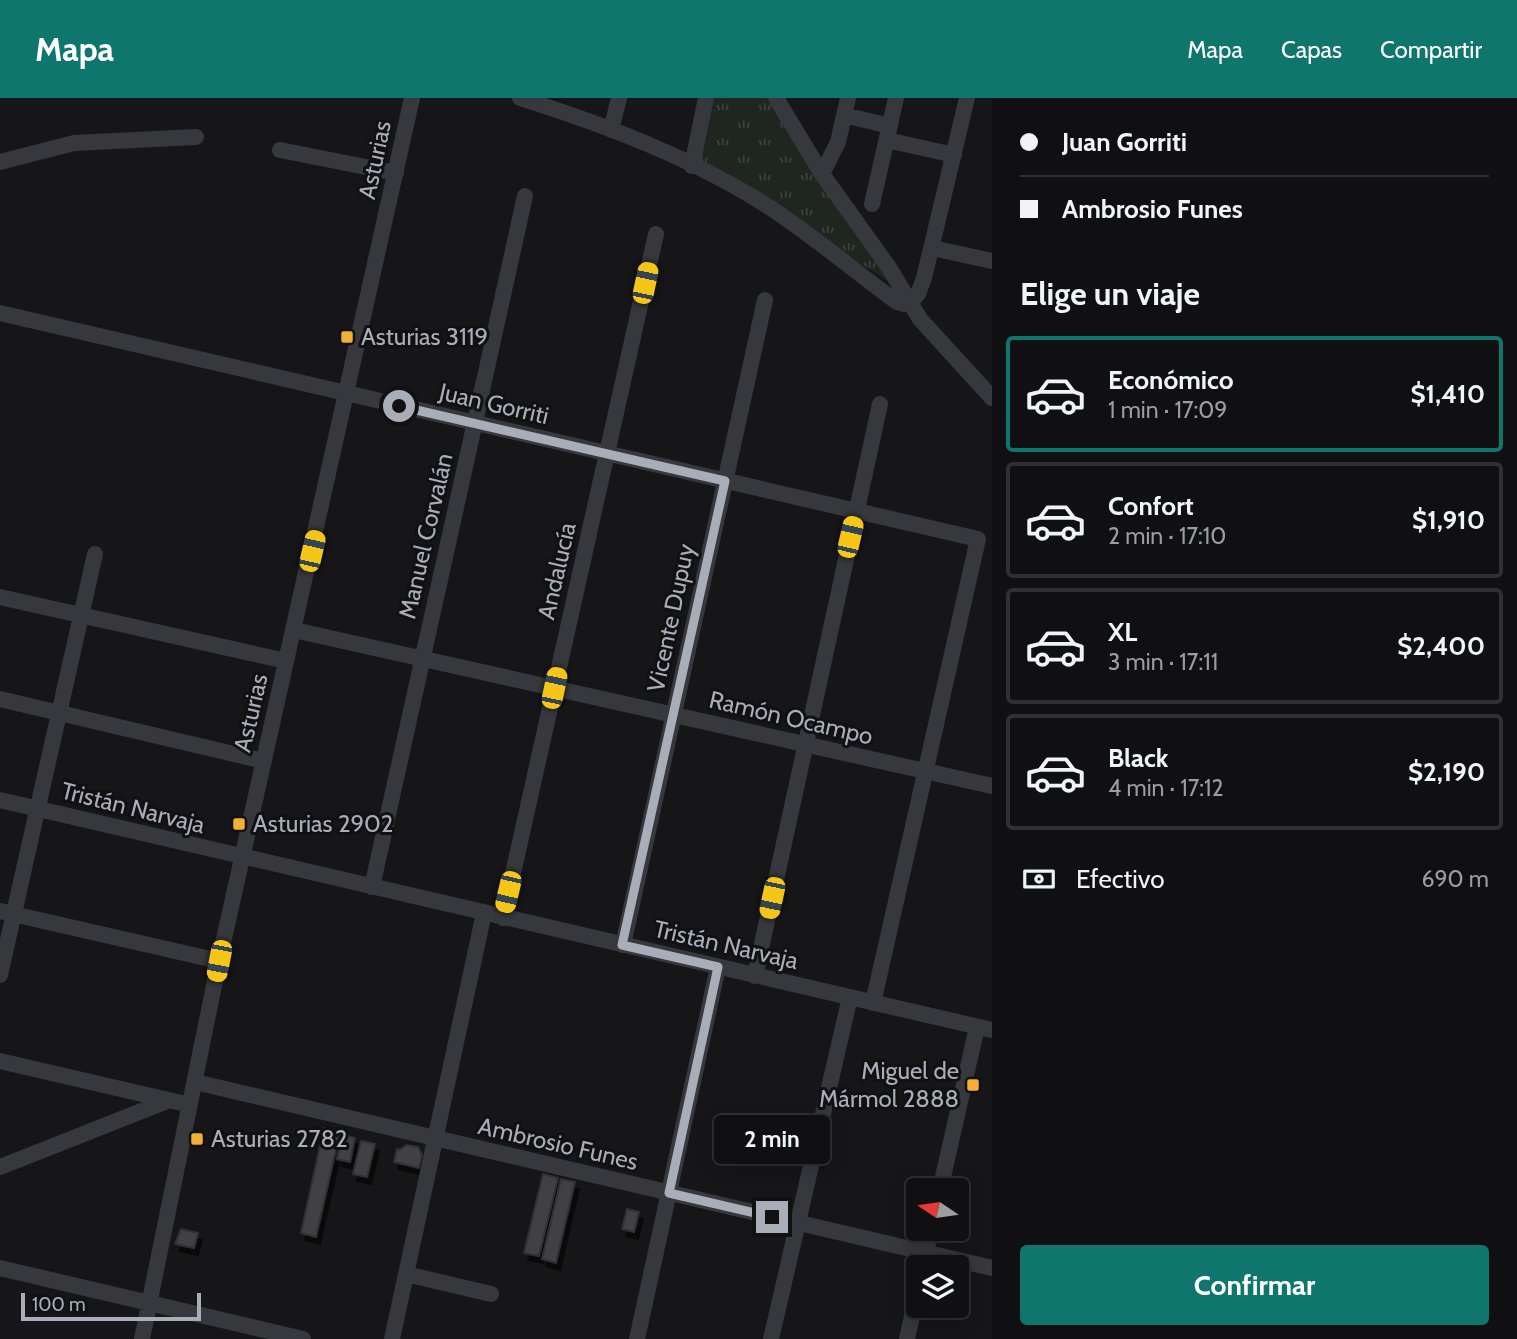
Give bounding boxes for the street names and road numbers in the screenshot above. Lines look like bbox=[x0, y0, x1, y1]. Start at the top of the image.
street label: Asturias bbox=[352, 118, 397, 202]
street label: Juan Gorriti bbox=[436, 377, 552, 430]
street label: Manuel Corvalán bbox=[392, 450, 459, 622]
street label: Andalucía bbox=[531, 519, 582, 622]
street label: Vicente Dupuy bbox=[641, 541, 700, 695]
street label: Asturias bbox=[227, 671, 274, 755]
street label: Ramón Ocampo bbox=[706, 685, 876, 750]
street label: Tristán Narvaja bbox=[58, 776, 209, 840]
street label: Tristán Narvaja bbox=[651, 914, 802, 975]
street label: Ambrosio Funes bbox=[475, 1111, 641, 1176]

